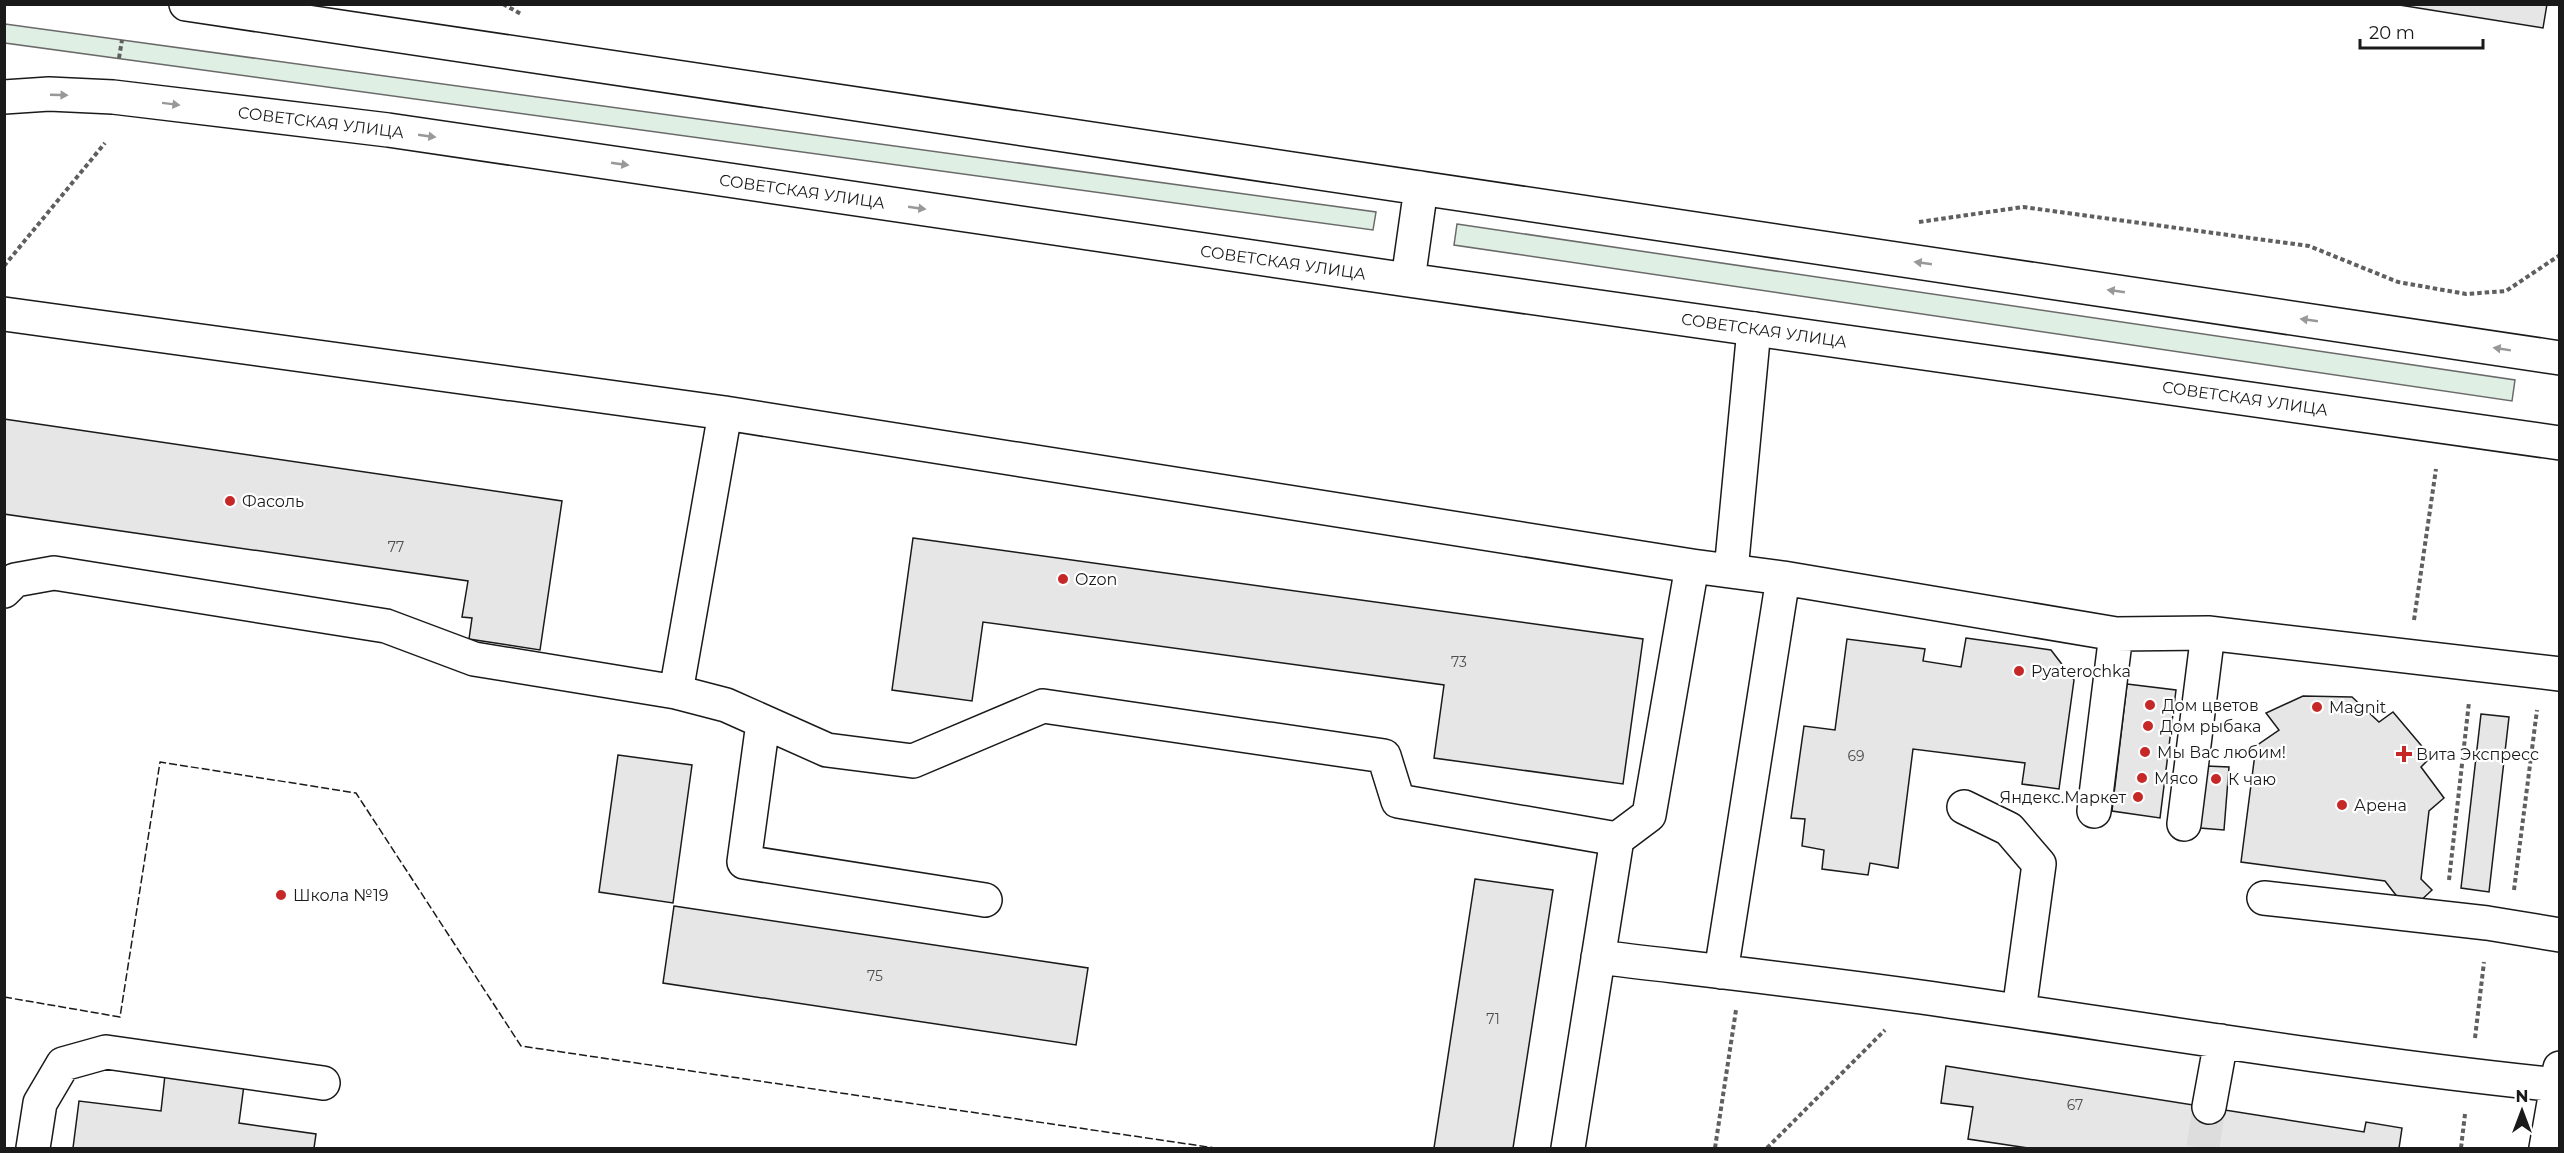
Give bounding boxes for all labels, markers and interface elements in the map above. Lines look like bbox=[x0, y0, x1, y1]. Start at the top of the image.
scale bar bbox=[2360, 12, 2483, 50]
text: 20 m bbox=[2369, 22, 2415, 44]
one-way arrow bbox=[49, 90, 68, 99]
one-way arrow bbox=[161, 99, 180, 109]
street label: СОВЕТСКАЯ УЛИЦА bbox=[237, 103, 405, 142]
one-way arrow bbox=[418, 131, 437, 140]
one-way arrow bbox=[610, 160, 629, 169]
street label: СОВЕТСКАЯ УЛИЦА bbox=[718, 170, 886, 213]
one-way arrow bbox=[907, 203, 926, 212]
street label: СОВЕТСКАЯ УЛИЦА bbox=[1199, 241, 1367, 284]
one-way arrow bbox=[1913, 258, 1932, 267]
one-way arrow bbox=[2106, 287, 2125, 296]
street label: СОВЕТСКАЯ УЛИЦА bbox=[1680, 309, 1848, 352]
one-way arrow bbox=[2299, 315, 2318, 324]
one-way arrow bbox=[2492, 344, 2511, 353]
street label: СОВЕТСКАЯ УЛИЦА bbox=[2161, 377, 2329, 420]
place label: Фасоль bbox=[242, 492, 304, 511]
marker: Фасоль bbox=[223, 494, 237, 508]
house number: 77 bbox=[388, 538, 404, 556]
place label: Ozon bbox=[1075, 570, 1117, 589]
marker: Ozon bbox=[1056, 572, 1070, 586]
house number: 73 bbox=[1451, 653, 1467, 671]
place label: Pyaterochka bbox=[2031, 662, 2131, 681]
marker: Pyaterochka bbox=[2012, 664, 2026, 678]
place label: Дом цветов bbox=[2162, 696, 2259, 715]
marker: Дом цветов bbox=[2143, 698, 2157, 712]
place label: Magnit bbox=[2329, 698, 2387, 717]
marker: Magnit bbox=[2310, 700, 2324, 714]
place label: Дом рыбака bbox=[2160, 717, 2261, 736]
marker: Дом рыбака bbox=[2141, 719, 2155, 733]
place label: Мы Вас любим! bbox=[2157, 743, 2286, 762]
marker: Мы Вас любим! bbox=[2138, 745, 2152, 759]
place label: Вита Экспресс bbox=[2416, 745, 2539, 764]
house number: 69 bbox=[1847, 747, 1865, 765]
marker: Вита Экспресс bbox=[2397, 747, 2411, 761]
place label: Мясо bbox=[2154, 769, 2198, 788]
place label: К чаю bbox=[2228, 770, 2276, 789]
marker: Мясо bbox=[2135, 771, 2149, 785]
marker: К чаю bbox=[2209, 772, 2223, 786]
place label: Яндекс.Маркет bbox=[2000, 788, 2126, 807]
marker: Яндекс.Маркет bbox=[2131, 790, 2145, 804]
place label: Арена bbox=[2354, 796, 2407, 815]
marker: Арена bbox=[2335, 798, 2349, 812]
place label: Школа №19 bbox=[293, 886, 388, 905]
marker: Школа №19 bbox=[274, 888, 288, 902]
house number: 75 bbox=[867, 967, 883, 985]
house number: 71 bbox=[1486, 1010, 1500, 1028]
north arrow bbox=[2492, 1081, 2552, 1141]
text: N bbox=[2516, 1087, 2528, 1106]
house number: 67 bbox=[2067, 1096, 2083, 1114]

